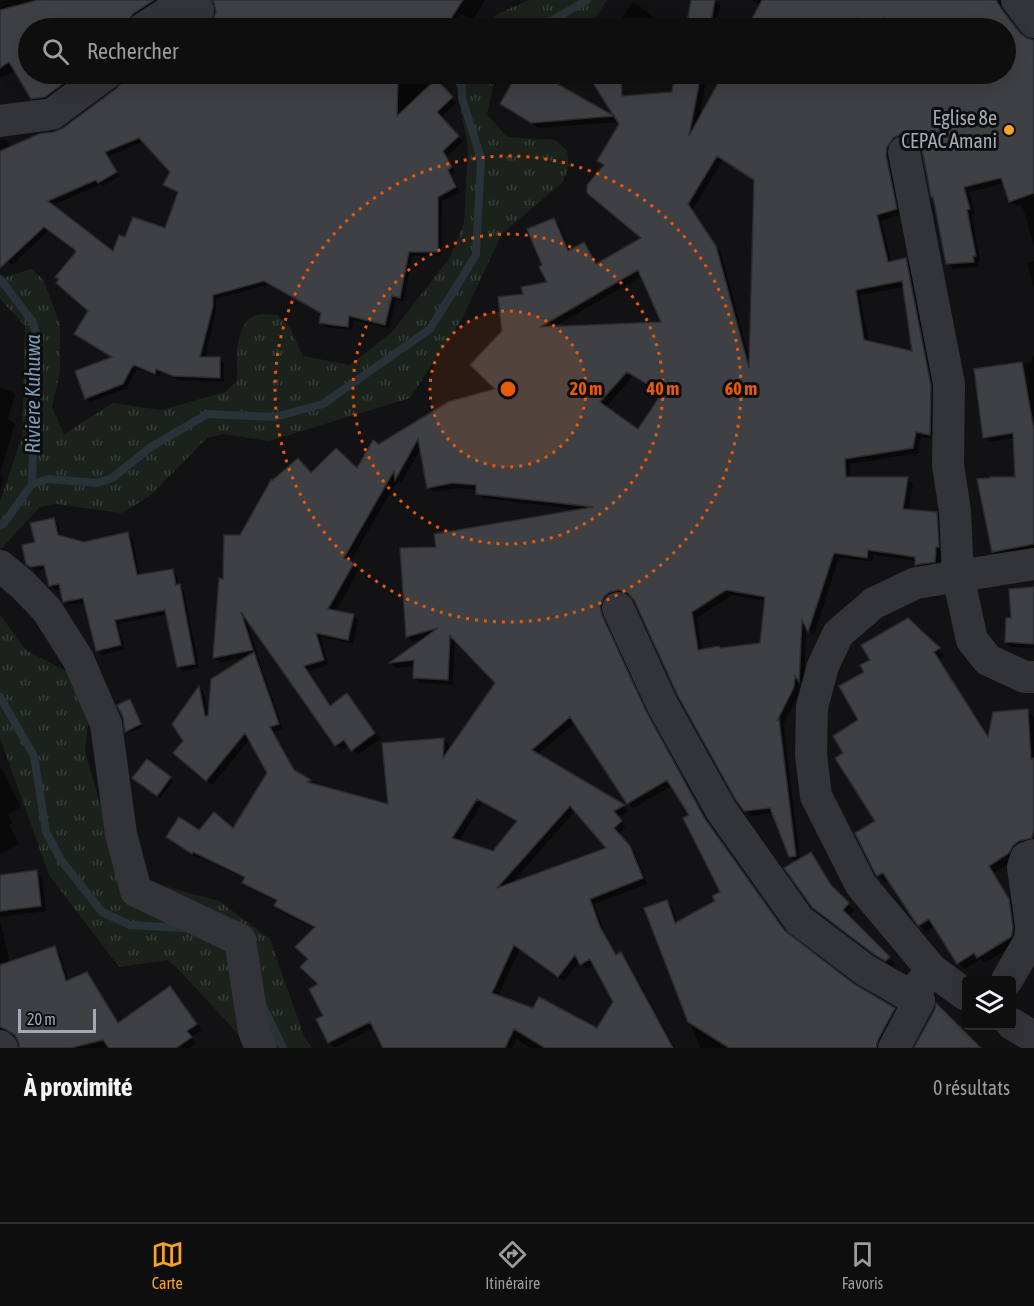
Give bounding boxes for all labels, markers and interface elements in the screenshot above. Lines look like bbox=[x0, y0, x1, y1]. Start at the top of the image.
search box bbox=[18, 18, 1016, 84]
icon: search bbox=[39, 35, 72, 68]
text: Rechercher bbox=[87, 38, 178, 64]
place label: Eglise 8e CEPAC Amani bbox=[901, 106, 997, 152]
marker: Eglise 8e CEPAC Amani bbox=[1002, 123, 1016, 137]
water label: Riviere Kuhuwa bbox=[20, 334, 44, 453]
text: 20 m bbox=[570, 378, 602, 399]
text: 40 m bbox=[646, 378, 679, 399]
text: 60 m bbox=[725, 378, 757, 399]
centre of rings bbox=[498, 379, 518, 399]
map controls bbox=[962, 976, 1016, 1030]
button: layers bbox=[962, 976, 1016, 1030]
scale bar bbox=[18, 1006, 96, 1034]
text: 20 m bbox=[27, 1010, 56, 1028]
text: À proximité bbox=[24, 1072, 132, 1102]
text: 0 résultats bbox=[933, 1076, 1010, 1099]
tab: Carte bbox=[151, 1238, 184, 1292]
tab: Itinéraire bbox=[485, 1238, 540, 1292]
tab: Favoris bbox=[842, 1238, 883, 1292]

